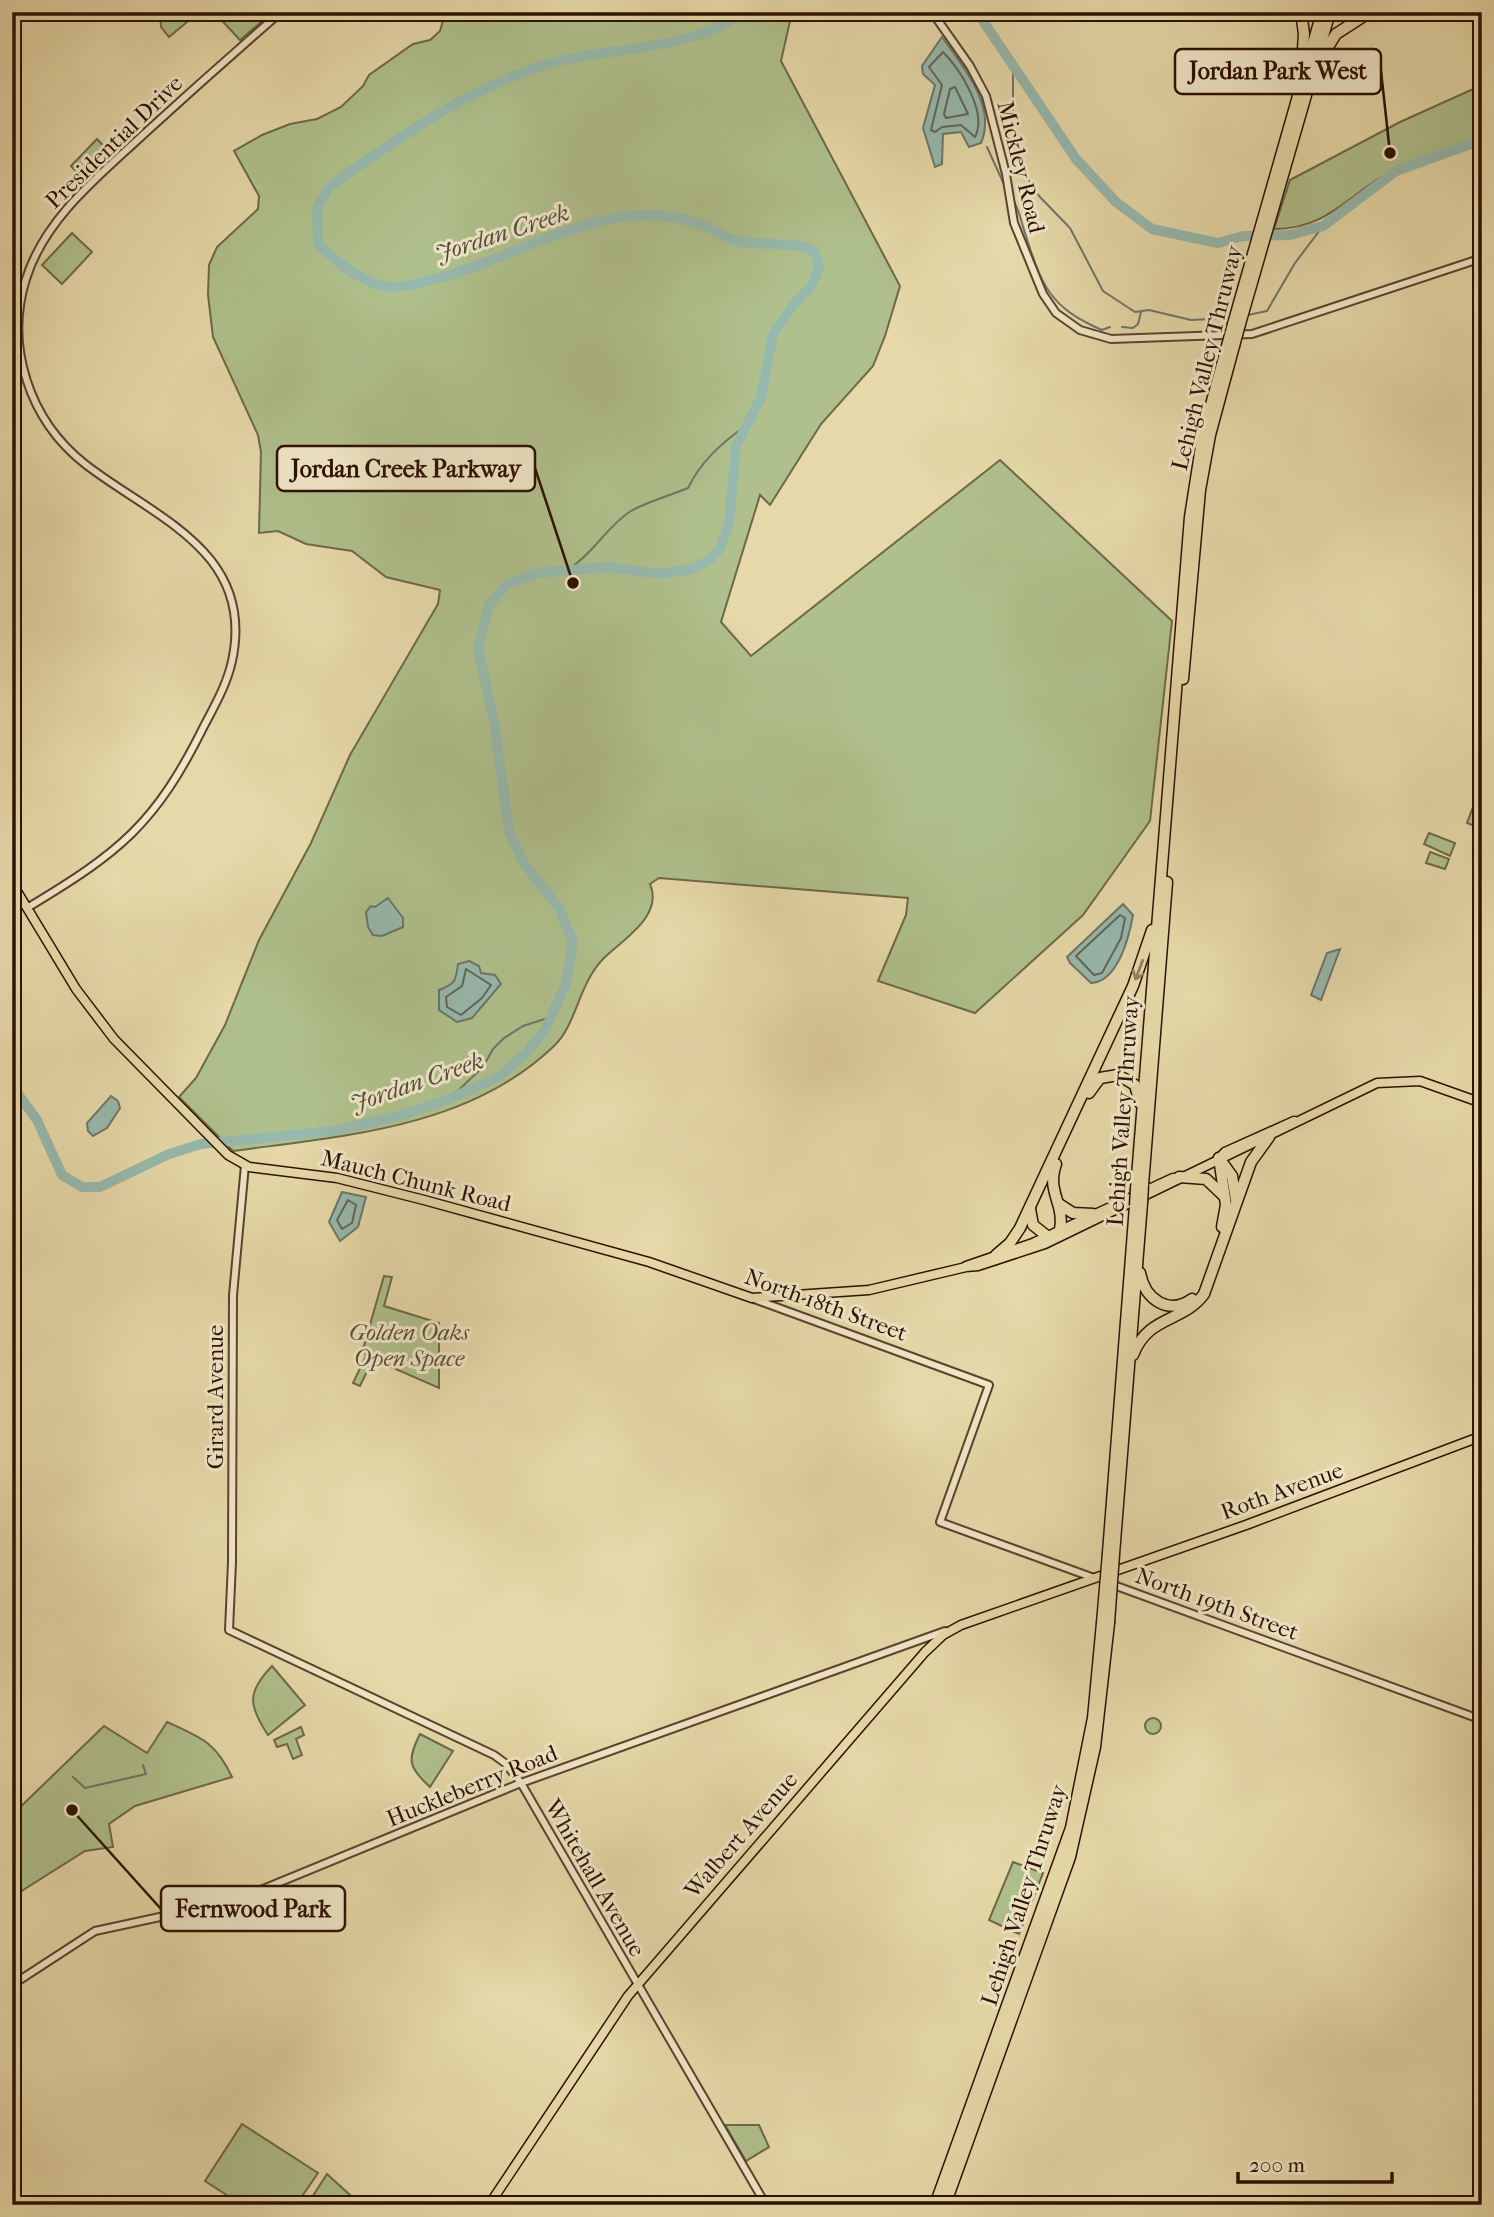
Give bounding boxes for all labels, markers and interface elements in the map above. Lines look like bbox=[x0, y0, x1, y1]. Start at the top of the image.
callout: Jordan Park West bbox=[1175, 49, 1381, 94]
text: Jordan Park West bbox=[1187, 57, 1367, 85]
street label: Presidential Drive bbox=[40, 70, 188, 214]
street label: Mickley Road bbox=[992, 98, 1051, 236]
water label: Jordan Creek bbox=[431, 198, 573, 268]
street label: Lehigh Valley Thruway bbox=[1166, 242, 1248, 473]
callout: Jordan Creek Parkway bbox=[277, 446, 535, 491]
text: Jordan Creek Parkway bbox=[289, 455, 522, 483]
one-way arrow bbox=[1132, 959, 1145, 980]
street label: Lehigh Valley Thruway bbox=[1101, 994, 1145, 1227]
water label: Jordan Creek bbox=[347, 1046, 487, 1118]
street label: Mauch Chunk Road bbox=[318, 1144, 514, 1218]
street label: North 18th Street bbox=[741, 1263, 911, 1347]
park label: Golden Oaks Open Space bbox=[349, 1319, 470, 1372]
street label: Girard Avenue bbox=[202, 1325, 229, 1469]
street label: Roth Avenue bbox=[1217, 1456, 1347, 1526]
street label: North 19th Street bbox=[1132, 1562, 1302, 1646]
street label: Huckleberry Road bbox=[383, 1739, 562, 1833]
street label: Walbert Avenue bbox=[678, 1766, 803, 1904]
street label: Lehigh Valley Thruway bbox=[975, 1780, 1073, 2009]
street label: Whitehall Avenue bbox=[539, 1794, 651, 1961]
callout: Fernwood Park bbox=[161, 1886, 345, 1931]
text: Fernwood Park bbox=[174, 1895, 332, 1923]
scale bar bbox=[1238, 2140, 1392, 2184]
text: 200 m bbox=[1249, 2153, 1305, 2177]

